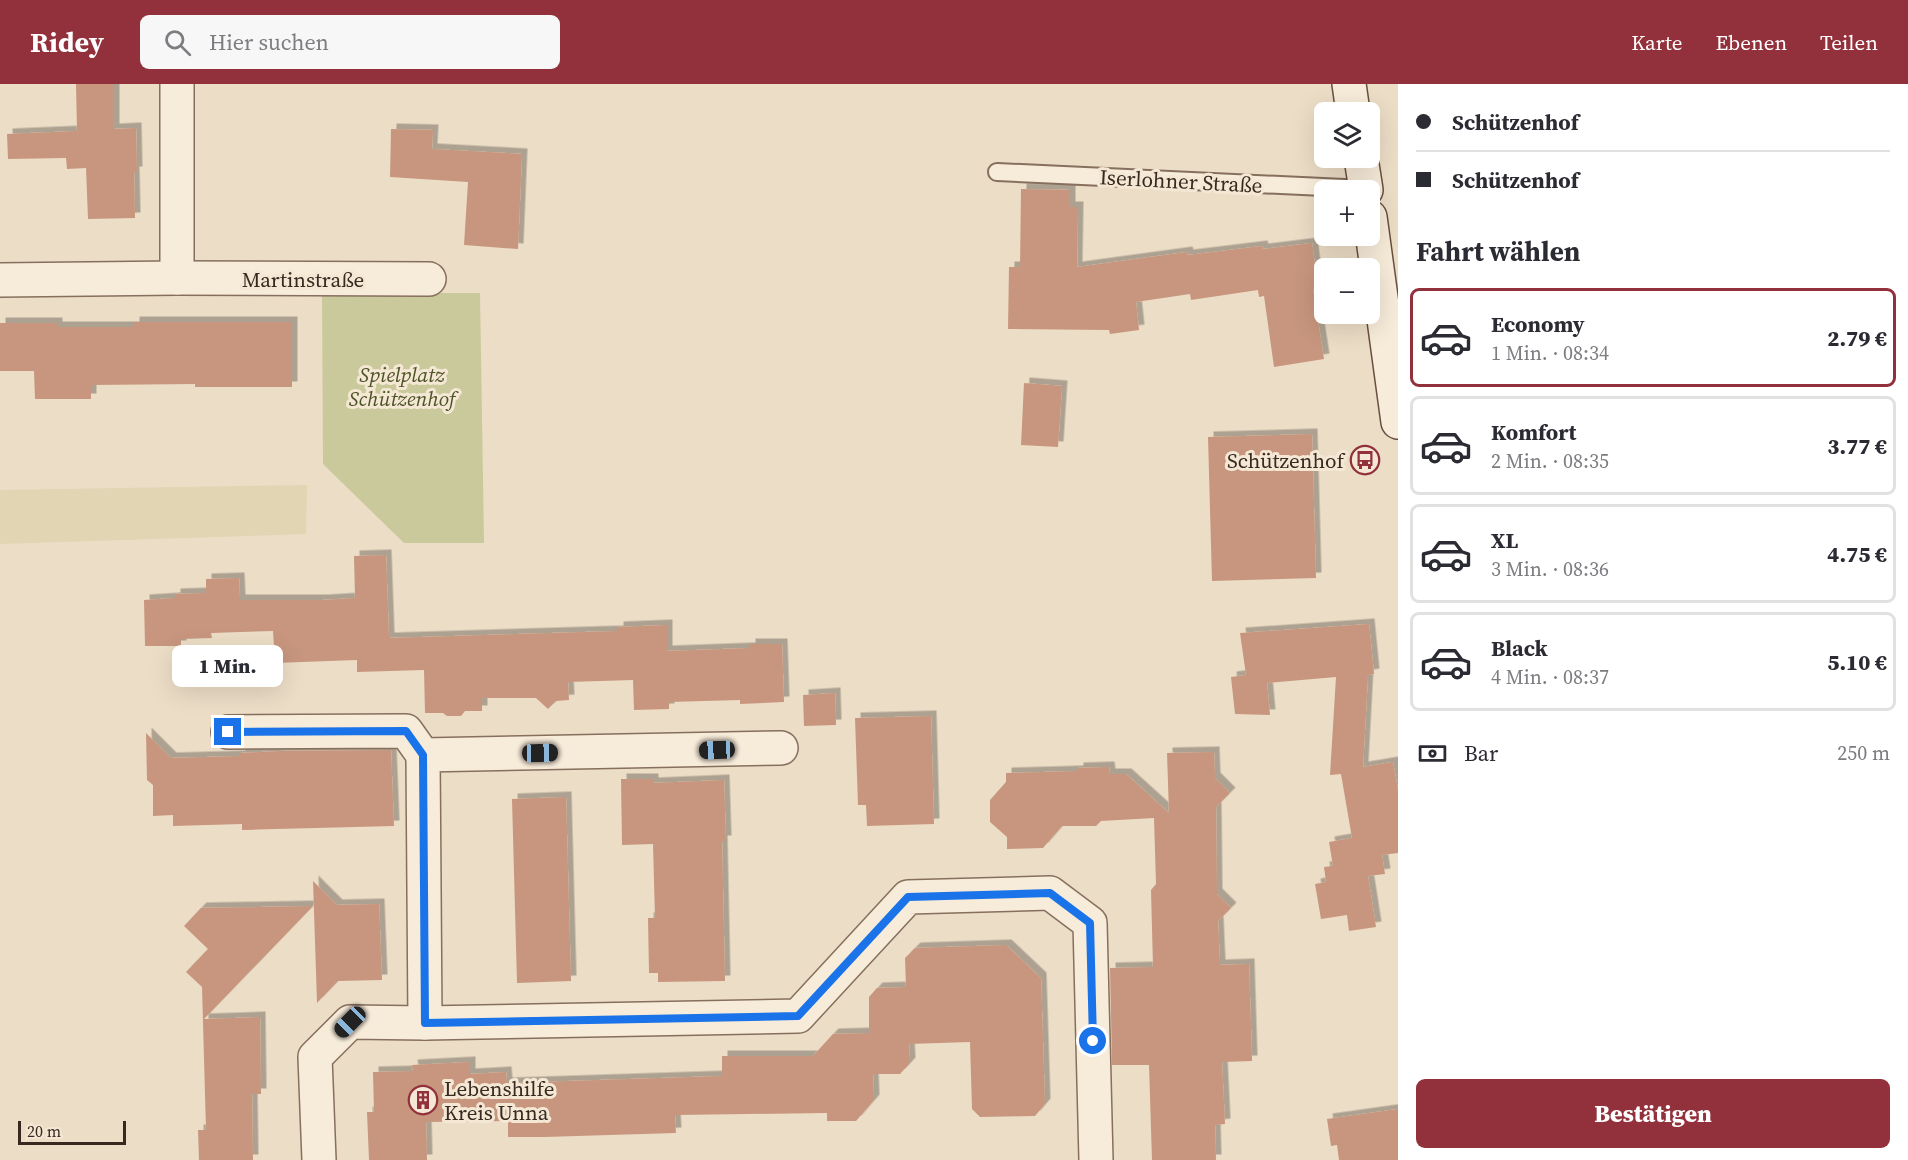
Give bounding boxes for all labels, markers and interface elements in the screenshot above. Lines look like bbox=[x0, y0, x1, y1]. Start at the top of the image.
search box bbox=[140, 15, 560, 69]
text: Ridey bbox=[30, 23, 104, 61]
icon: search bbox=[161, 26, 194, 59]
text: Hier suchen bbox=[209, 27, 329, 57]
text: Karte bbox=[1631, 28, 1682, 57]
text: Ebenen bbox=[1715, 28, 1787, 57]
text: Teilen bbox=[1820, 28, 1878, 57]
map controls bbox=[1314, 102, 1380, 324]
button: layers bbox=[1314, 102, 1380, 168]
text: Schützenhof bbox=[1452, 107, 1579, 137]
street label: Iserlohner Straße bbox=[1099, 162, 1263, 200]
text: Schützenhof bbox=[1452, 165, 1579, 195]
button: + bbox=[1314, 180, 1380, 246]
text: Fahrt wählen bbox=[1416, 233, 1580, 270]
button: − bbox=[1314, 258, 1380, 324]
street label: Martinstraße bbox=[242, 265, 364, 294]
text: Economy bbox=[1491, 309, 1585, 339]
icon: car bbox=[1419, 311, 1473, 365]
text: 2.79 € bbox=[1827, 323, 1887, 353]
text: 1 Min. · 08:34 bbox=[1491, 339, 1609, 367]
park label: Spielplatz Schützenhof bbox=[349, 360, 459, 413]
text: Komfort bbox=[1491, 417, 1576, 447]
icon: car bbox=[1419, 419, 1473, 473]
text: 3.77 € bbox=[1827, 431, 1887, 461]
bus stop icon: Schützenhof bbox=[1349, 444, 1381, 476]
place label: Schützenhof bbox=[1227, 446, 1346, 475]
text: 2 Min. · 08:35 bbox=[1491, 447, 1609, 475]
text: XL bbox=[1491, 525, 1518, 555]
icon: car bbox=[1419, 527, 1473, 581]
text: 4.75 € bbox=[1827, 539, 1887, 569]
text: 3 Min. · 08:36 bbox=[1491, 555, 1609, 583]
text: Black bbox=[1491, 633, 1548, 663]
icon: car bbox=[1419, 635, 1473, 689]
callout: 1 Min. bbox=[172, 645, 284, 687]
text: 5.10 € bbox=[1827, 647, 1887, 677]
text: 1 Min. bbox=[199, 652, 256, 680]
text: 4 Min. · 08:37 bbox=[1491, 663, 1609, 691]
route end bbox=[214, 718, 241, 745]
icon: cash bbox=[1416, 737, 1449, 770]
text: Bar bbox=[1464, 738, 1498, 768]
text: 250 m bbox=[1837, 739, 1890, 767]
car bbox=[699, 740, 735, 760]
car bbox=[522, 744, 558, 762]
car bbox=[331, 1003, 369, 1041]
route start bbox=[1079, 1027, 1106, 1054]
place label: Lebenshilfe Kreis Unna bbox=[444, 1074, 554, 1127]
button: Bestätigen bbox=[1416, 1079, 1890, 1148]
building icon: Lebenshilfe Kreis Unna bbox=[407, 1084, 439, 1116]
scale bar bbox=[18, 1118, 126, 1146]
text: 20 m bbox=[27, 1120, 61, 1142]

